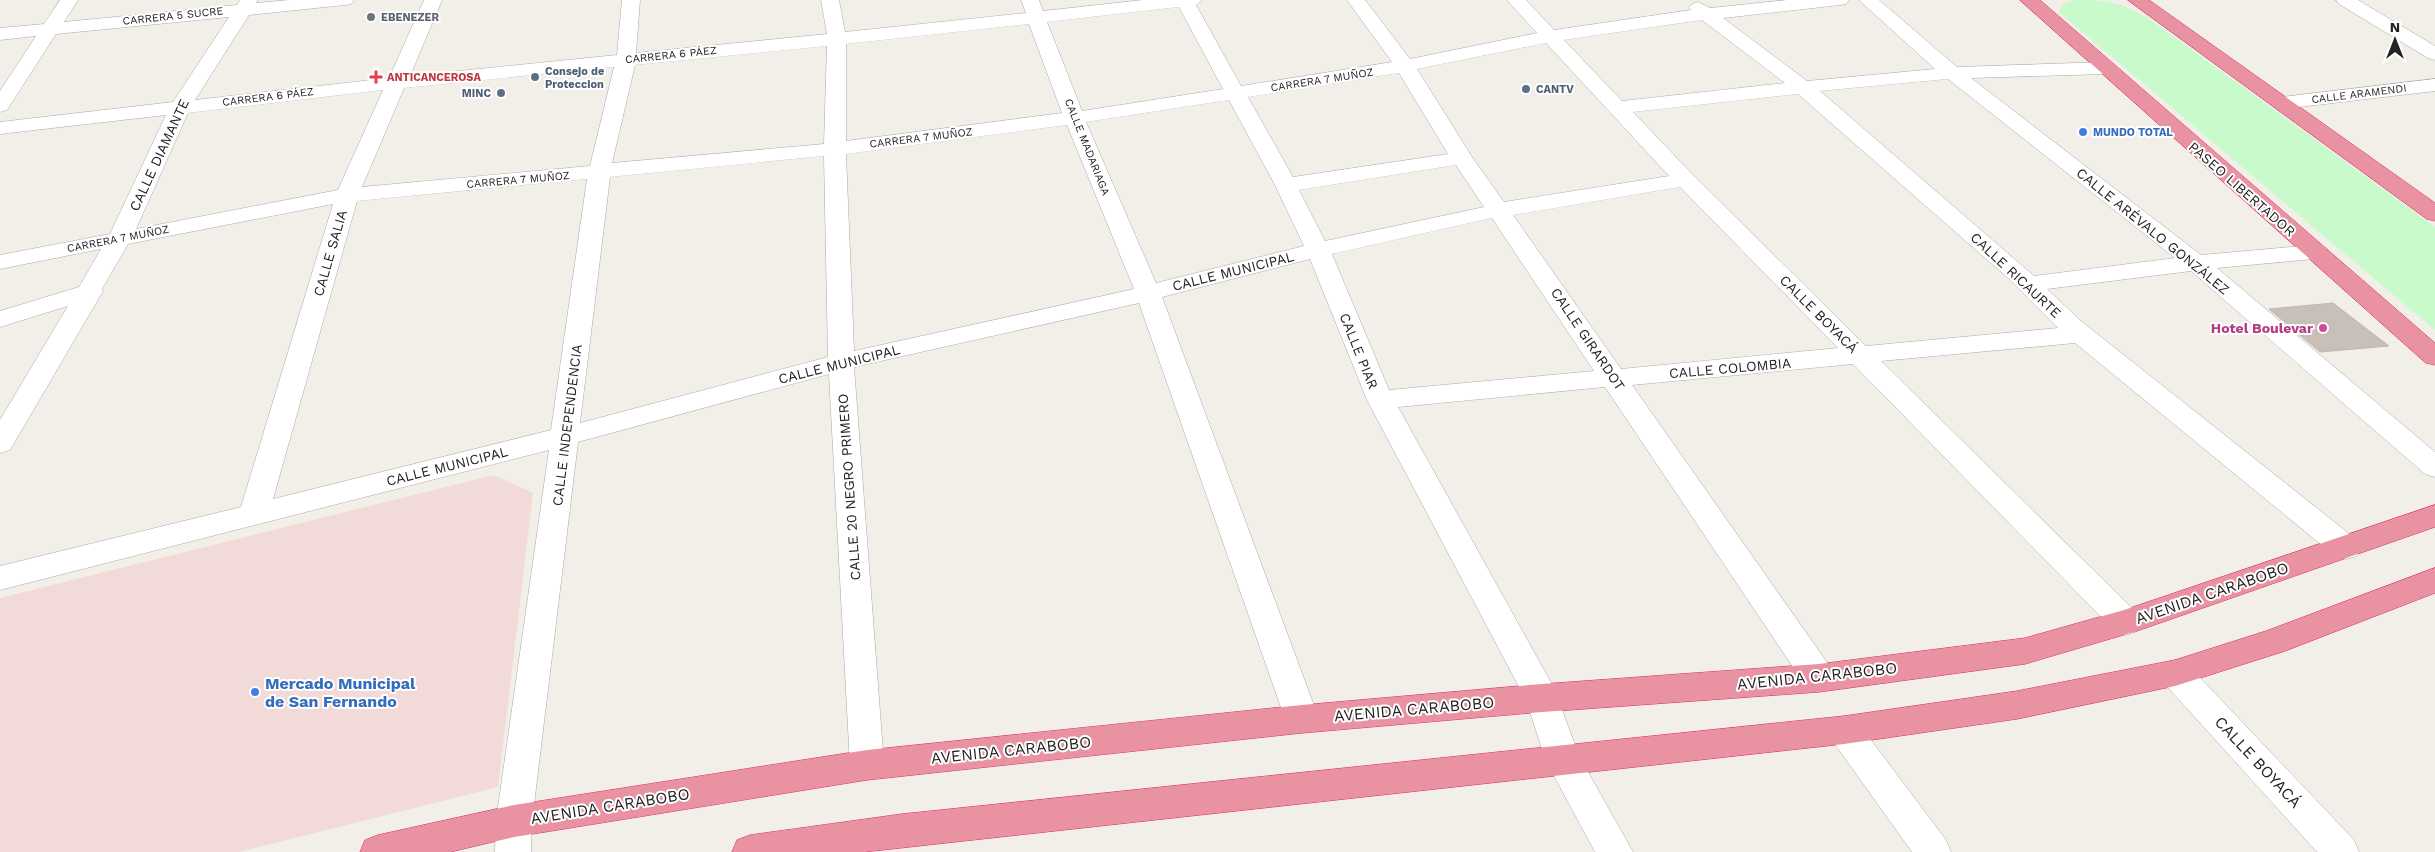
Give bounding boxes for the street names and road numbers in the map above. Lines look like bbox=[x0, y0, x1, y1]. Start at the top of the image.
street label: CARRERA 5 SUCRE bbox=[122, 4, 224, 28]
street label: CARRERA 6 PÁEZ bbox=[624, 43, 718, 66]
street label: CARRERA 7 MUÑOZ bbox=[1270, 65, 1374, 95]
street label: CALLE ARAMENDI bbox=[2311, 82, 2407, 106]
street label: CARRERA 6 PÁEZ bbox=[221, 84, 315, 109]
street label: CALLE DIAMANTE bbox=[126, 96, 192, 214]
street label: CALLE MADARIAGA bbox=[1062, 97, 1112, 197]
street label: CARRERA 7 MUÑOZ bbox=[869, 125, 973, 151]
street label: PASEO LIBERTADOR bbox=[2185, 138, 2299, 240]
street label: CALLE ARÉVALO GONZÁLEZ bbox=[2073, 164, 2233, 298]
street label: CARRERA 7 MUÑOZ bbox=[466, 169, 570, 191]
street label: CALLE SALIA bbox=[310, 208, 350, 298]
street label: CARRERA 7 MUÑOZ bbox=[66, 223, 170, 255]
street label: CALLE RICAURTE bbox=[1968, 229, 2065, 321]
street label: CALLE MUNICIPAL bbox=[1171, 248, 1295, 294]
street label: CALLE BOYACÁ bbox=[1777, 272, 1861, 356]
street label: CALLE GIRARDOT bbox=[1548, 285, 1629, 394]
street label: CALLE PIAR bbox=[1336, 311, 1382, 391]
street label: CALLE MUNICIPAL bbox=[777, 341, 901, 387]
street label: CALLE INDEPENDENCIA bbox=[549, 343, 585, 507]
street label: CALLE COLOMBIA bbox=[1668, 355, 1792, 381]
street label: CALLE 20 NEGRO PRIMERO bbox=[834, 393, 864, 581]
street label: CALLE MUNICIPAL bbox=[385, 443, 509, 489]
street label: AVENIDA CARABOBO bbox=[2133, 558, 2291, 628]
street label: AVENIDA CARABOBO bbox=[1736, 658, 1898, 694]
street label: AVENIDA CARABOBO bbox=[1333, 693, 1495, 725]
street label: CALLE BOYACÁ bbox=[2211, 712, 2306, 812]
street label: AVENIDA CARABOBO bbox=[930, 732, 1092, 768]
street label: AVENIDA CARABOBO bbox=[529, 784, 691, 828]

